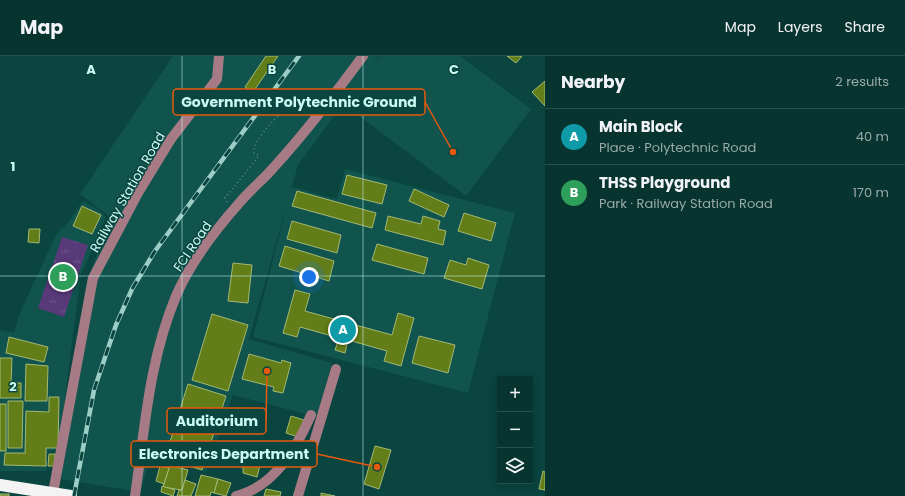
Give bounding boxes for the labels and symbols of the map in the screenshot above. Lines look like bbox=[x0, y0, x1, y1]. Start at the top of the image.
text: A bbox=[86, 60, 96, 79]
text: B bbox=[268, 60, 277, 79]
text: C bbox=[449, 60, 459, 79]
callout: Government Polytechnic Ground bbox=[173, 89, 425, 115]
text: Government Polytechnic Ground bbox=[181, 92, 417, 112]
street label: Railway Station Road bbox=[85, 128, 170, 256]
text: 1 bbox=[11, 157, 15, 176]
street label: FCI Road bbox=[169, 217, 216, 275]
pin: B bbox=[50, 262, 76, 292]
your location bbox=[299, 267, 319, 287]
pin: A bbox=[330, 315, 356, 345]
text: 2 bbox=[9, 377, 17, 396]
callout: Auditorium bbox=[167, 408, 266, 434]
text: Auditorium bbox=[176, 411, 258, 431]
callout: Electronics Department bbox=[131, 441, 317, 467]
text: Electronics Department bbox=[139, 444, 309, 464]

